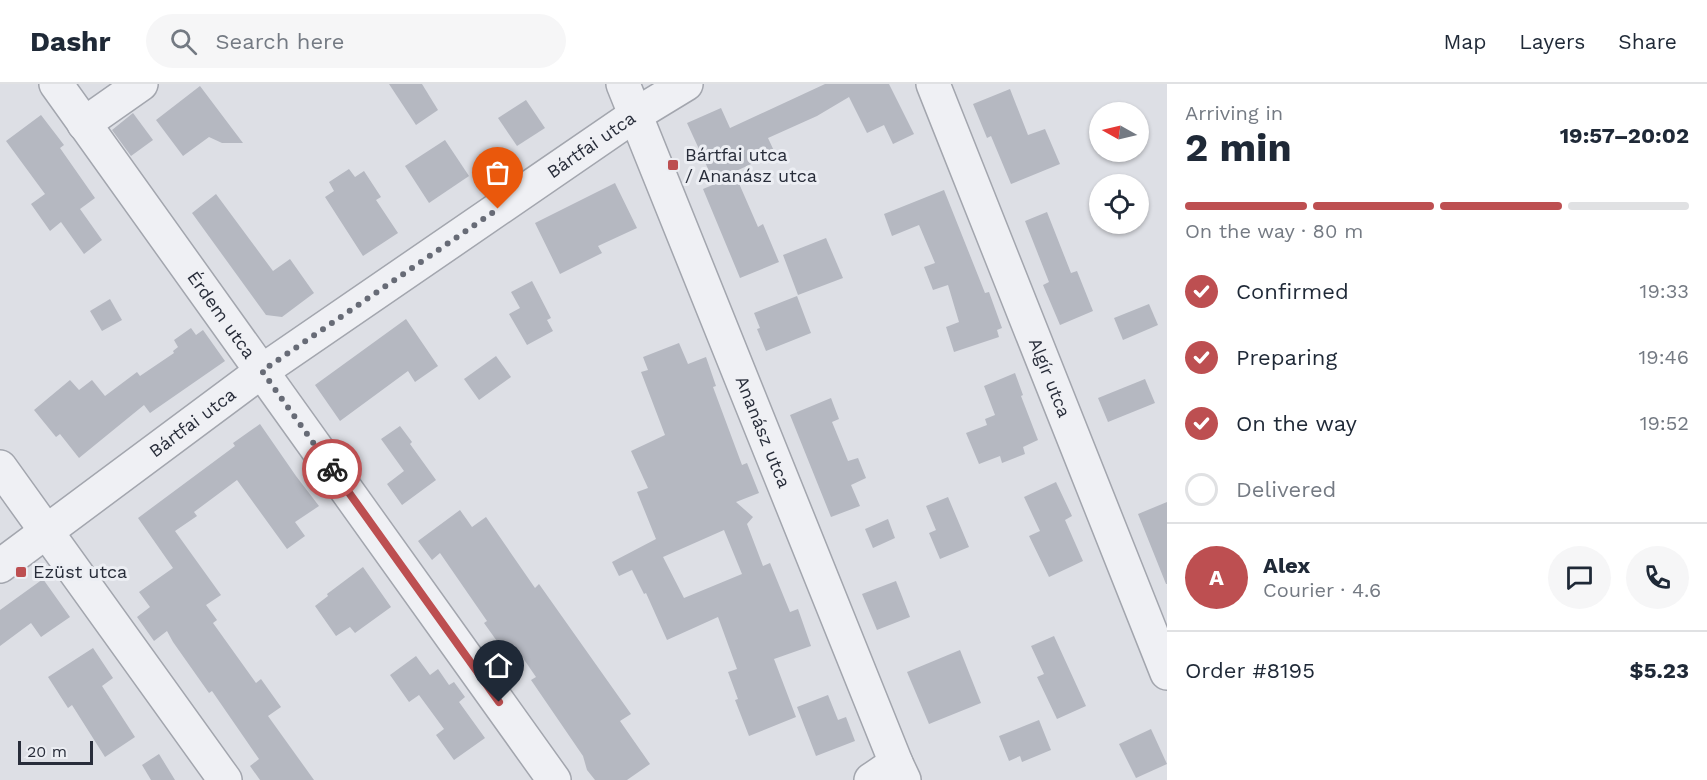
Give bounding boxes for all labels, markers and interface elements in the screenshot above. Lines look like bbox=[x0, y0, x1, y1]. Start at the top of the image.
search box bbox=[146, 14, 566, 68]
text: Dashr bbox=[30, 25, 110, 58]
icon: search bbox=[167, 25, 200, 58]
text: Search here bbox=[215, 29, 344, 54]
text: Map bbox=[1443, 29, 1486, 54]
text: Layers bbox=[1519, 29, 1585, 54]
text: Share bbox=[1618, 29, 1677, 54]
text: Arriving in bbox=[1185, 101, 1283, 125]
north arrow bbox=[1089, 102, 1149, 162]
map controls bbox=[1089, 102, 1149, 234]
street label: Bártfai utca bbox=[543, 107, 639, 182]
text: 19:57–20:02 bbox=[1560, 123, 1689, 148]
text: 2 min bbox=[1185, 125, 1292, 170]
place label: Bártfai utca / Ananász utca bbox=[685, 144, 817, 186]
pin bbox=[472, 147, 523, 209]
icon: bag bbox=[481, 156, 514, 189]
marker: Bártfai utca / Ananász utca bbox=[666, 158, 680, 172]
button: locate bbox=[1089, 174, 1149, 234]
text: On the way · 80 m bbox=[1185, 219, 1363, 243]
street label: Érdem utca bbox=[183, 267, 260, 362]
icon: check bbox=[1185, 275, 1218, 308]
text: Confirmed bbox=[1236, 279, 1349, 304]
text: 19:33 bbox=[1640, 279, 1689, 303]
street label: Algír utca bbox=[1025, 335, 1075, 420]
icon: check bbox=[1185, 341, 1218, 374]
text: Preparing bbox=[1236, 345, 1337, 370]
text: 19:46 bbox=[1639, 345, 1689, 369]
street label: Ananász utca bbox=[731, 373, 795, 491]
street label: Bártfai utca bbox=[145, 383, 240, 461]
icon: check bbox=[1185, 407, 1218, 440]
text: On the way bbox=[1236, 411, 1357, 436]
text: 19:52 bbox=[1640, 411, 1689, 435]
courier bbox=[302, 439, 362, 499]
icon: bike bbox=[316, 453, 349, 486]
text: Delivered bbox=[1236, 477, 1336, 502]
button: chat bbox=[1548, 546, 1611, 609]
button: phone bbox=[1626, 546, 1689, 609]
text: Alex bbox=[1263, 553, 1310, 578]
place label: Ezüst utca bbox=[33, 561, 127, 582]
marker: Ezüst utca bbox=[14, 565, 28, 579]
text: A bbox=[1209, 565, 1224, 590]
text: Courier · 4.6 bbox=[1263, 578, 1381, 602]
pin bbox=[473, 640, 524, 702]
icon: home bbox=[482, 649, 515, 682]
text: Order #8195 bbox=[1185, 658, 1315, 683]
text: $5.23 bbox=[1630, 658, 1689, 683]
scale bar bbox=[18, 738, 93, 766]
text: 20 m bbox=[27, 742, 67, 761]

